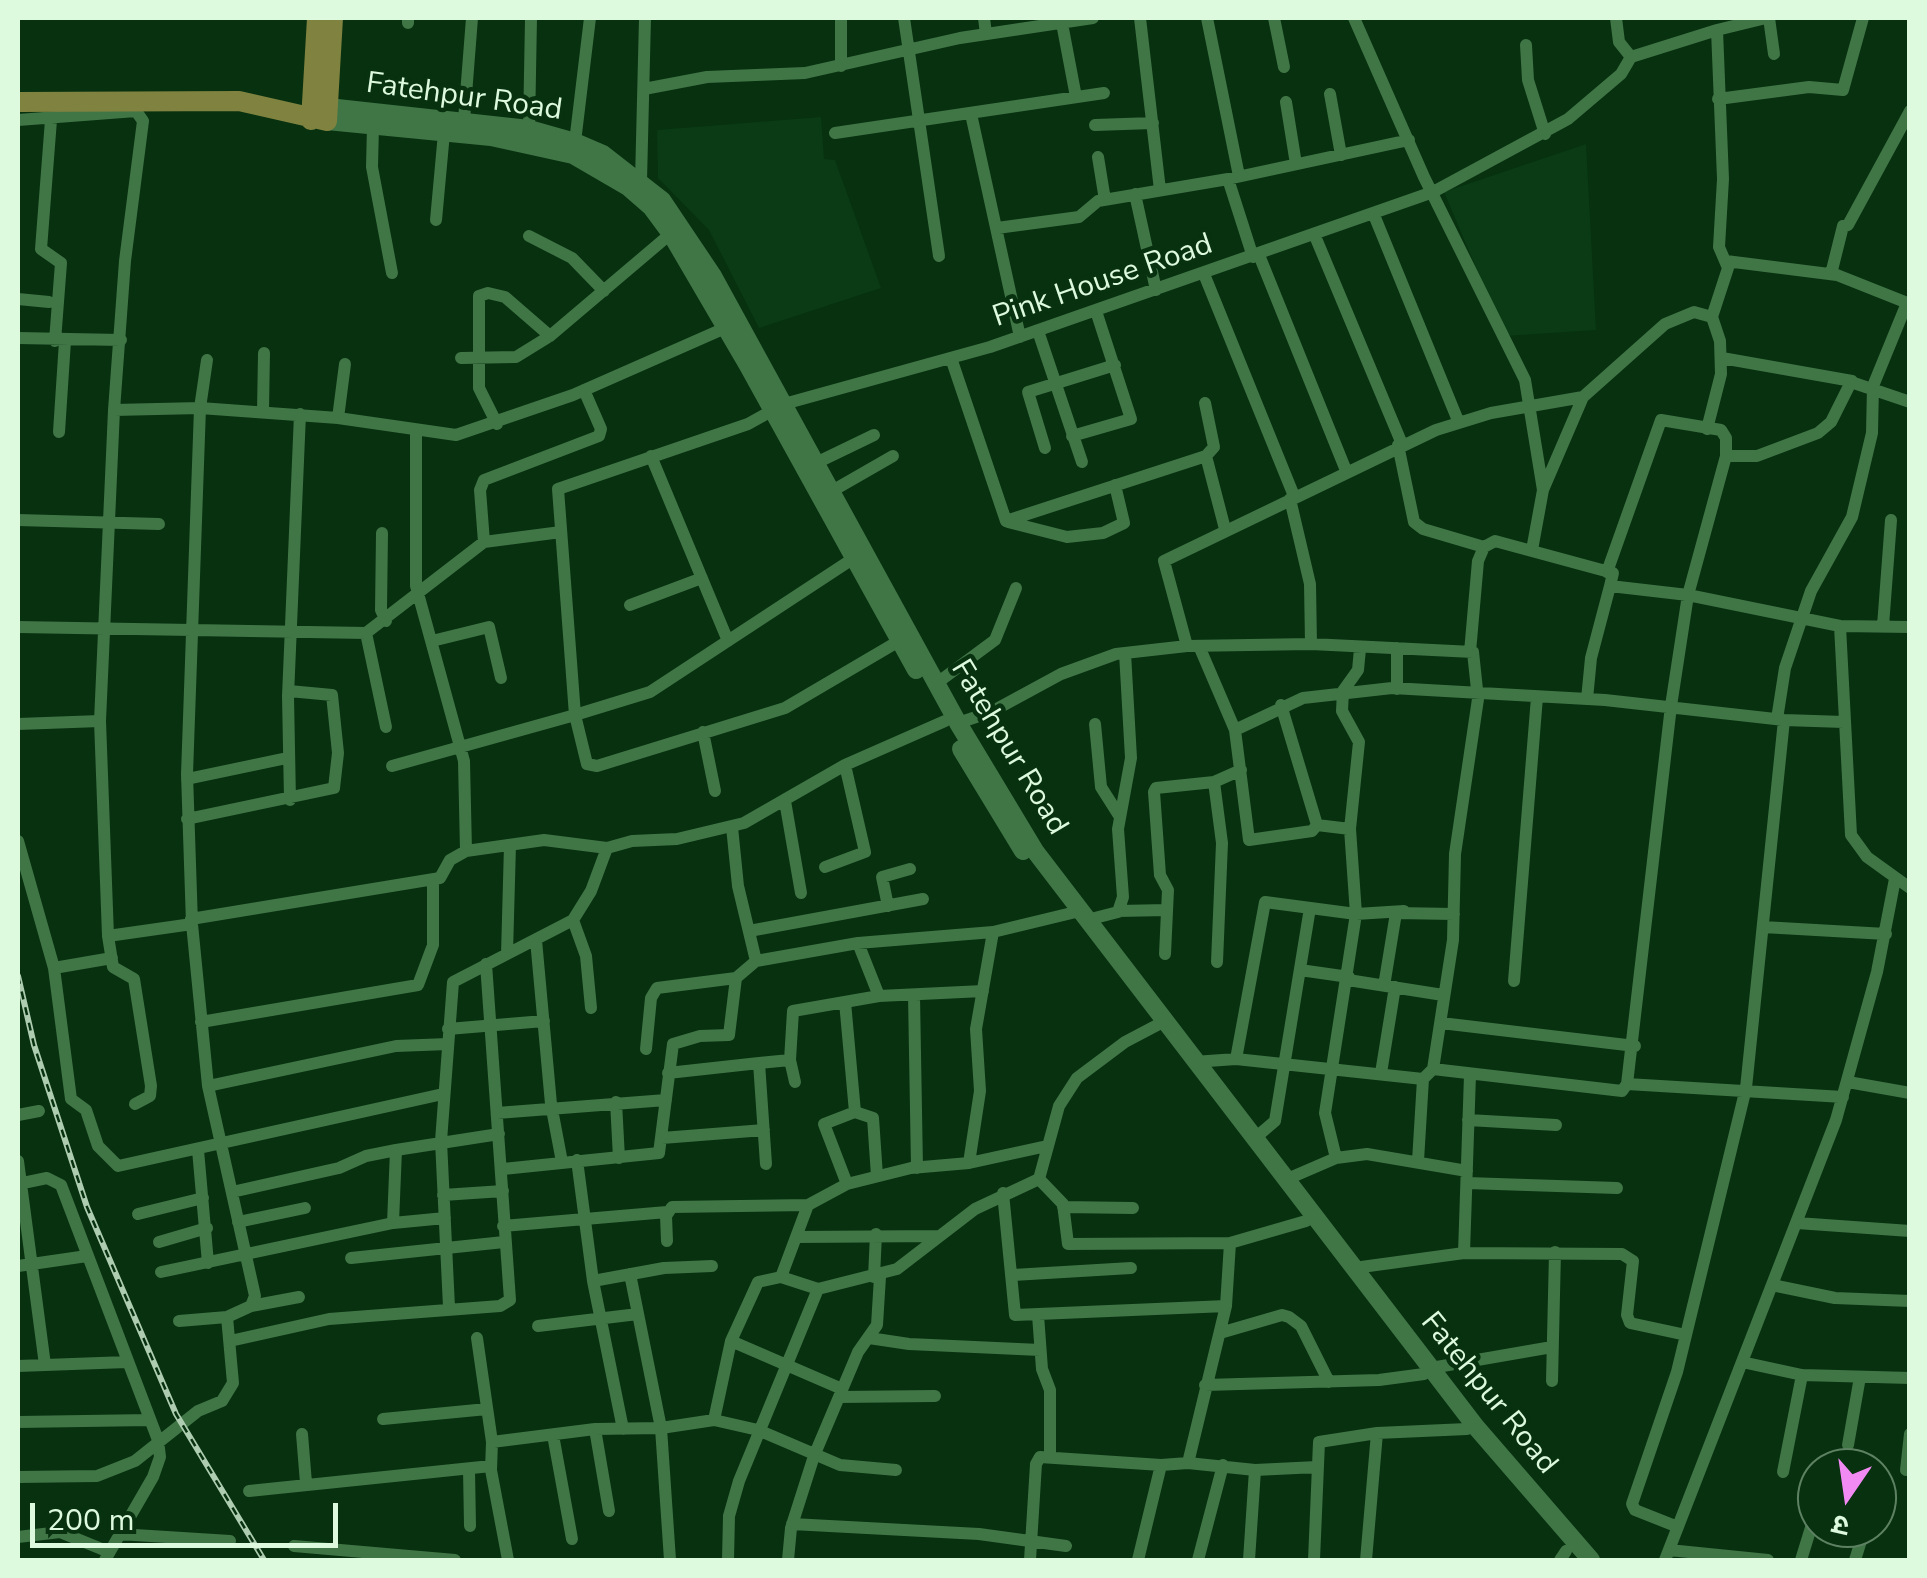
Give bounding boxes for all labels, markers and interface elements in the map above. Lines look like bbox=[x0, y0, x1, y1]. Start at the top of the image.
street label: Fatehpur Road bbox=[364, 66, 564, 130]
street label: Pink House Road bbox=[988, 228, 1218, 336]
street label: Fatehpur Road bbox=[942, 654, 1074, 842]
street label: Fatehpur Road bbox=[1412, 1306, 1564, 1482]
north arrow bbox=[1797, 1448, 1897, 1548]
scale bar bbox=[35, 1483, 342, 1545]
text: 200 m bbox=[47, 1500, 134, 1541]
text: उ bbox=[1828, 1505, 1853, 1546]

